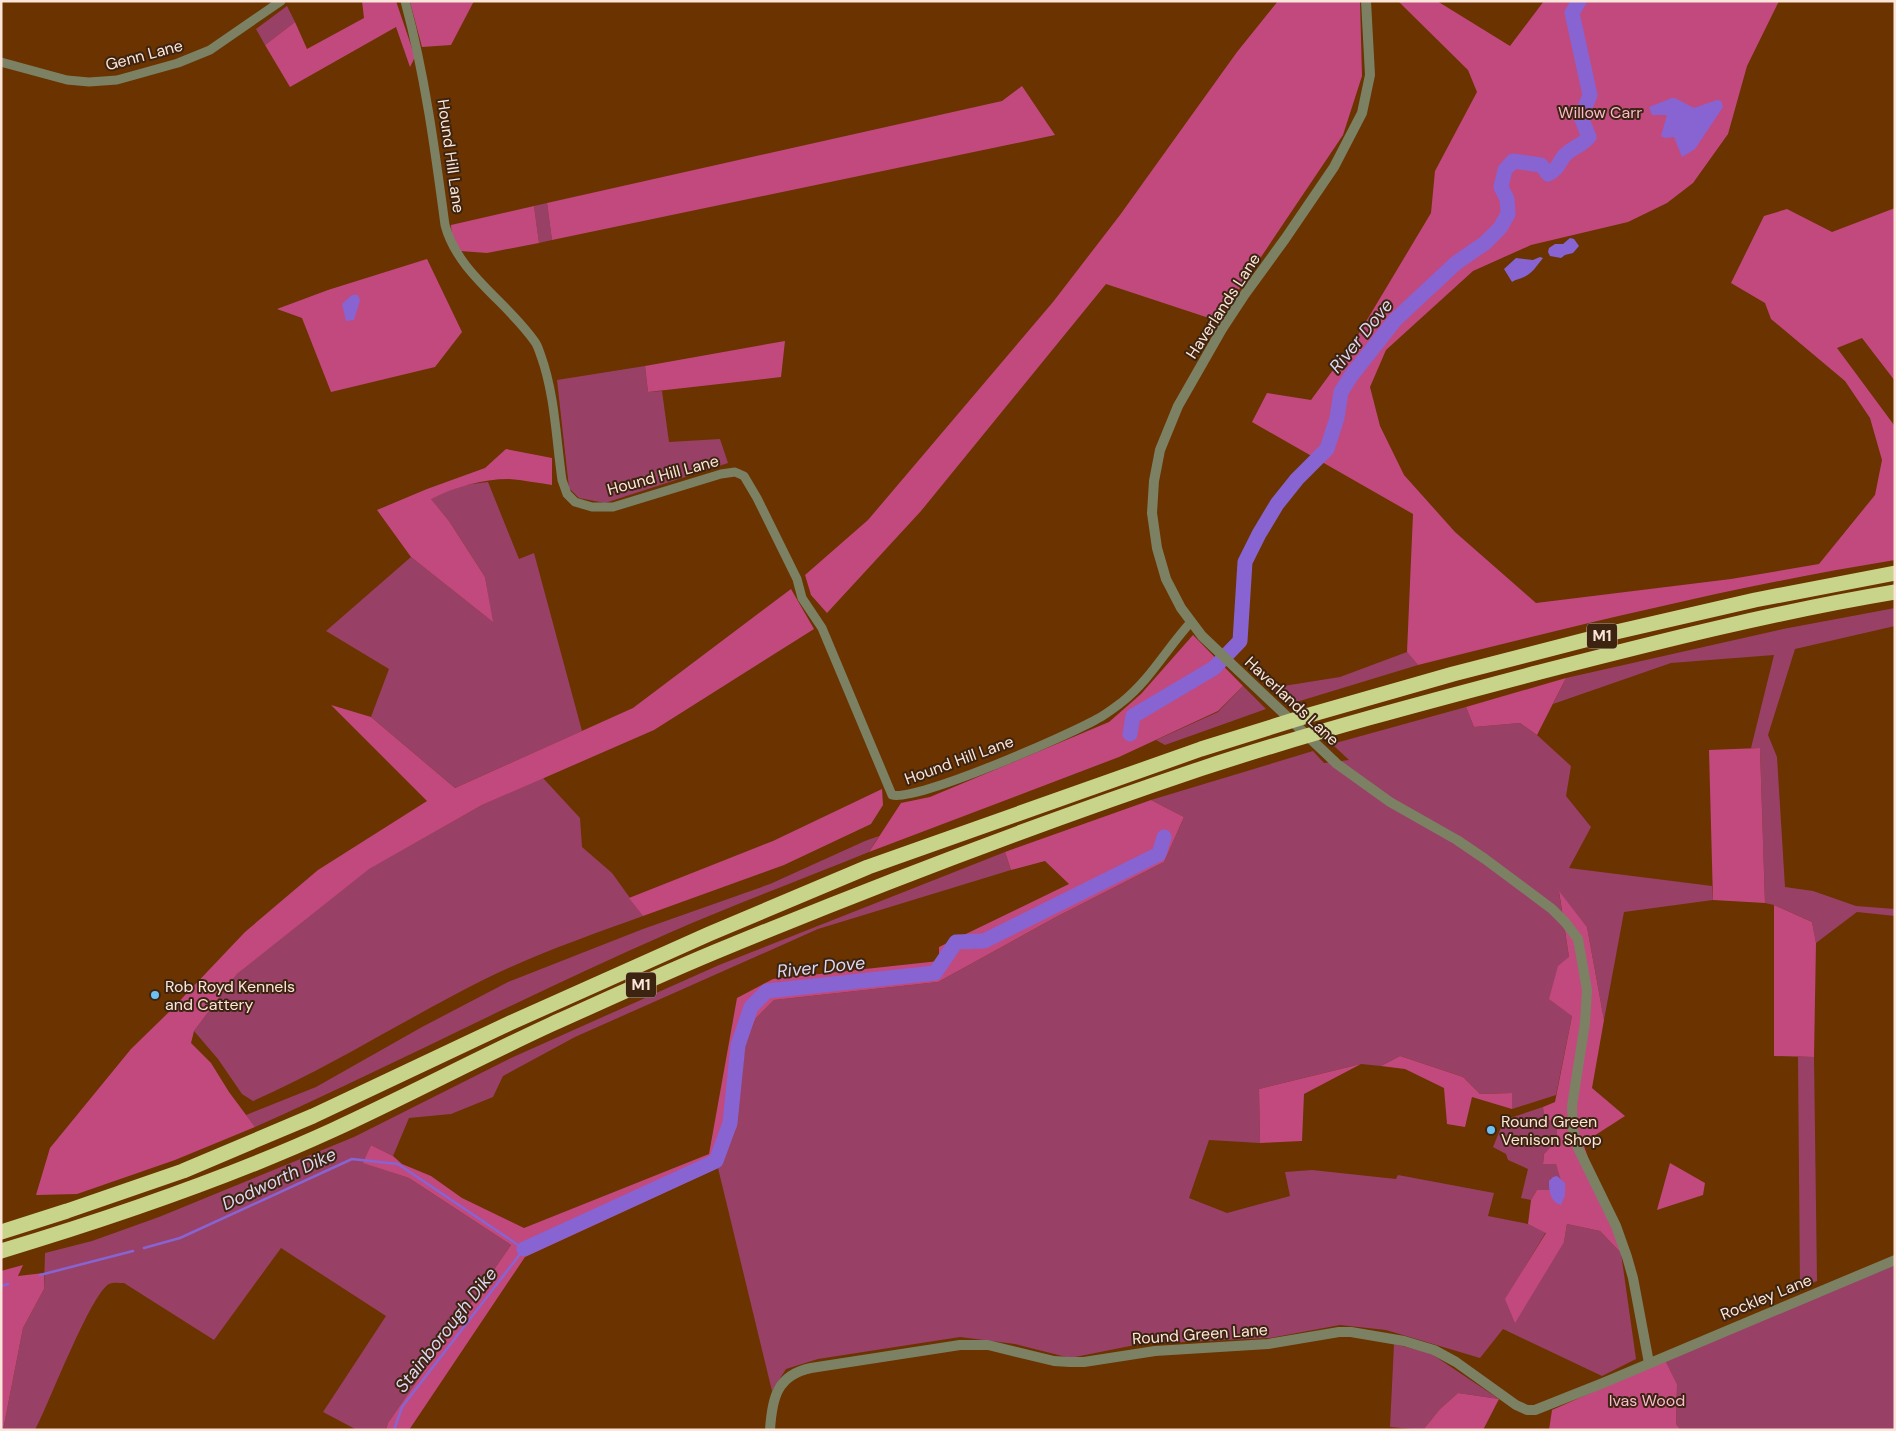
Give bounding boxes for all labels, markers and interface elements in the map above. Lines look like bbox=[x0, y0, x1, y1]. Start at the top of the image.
street label: Genn Lane bbox=[103, 35, 185, 75]
street label: Hound Hill Lane bbox=[433, 98, 469, 214]
park label: Willow Carr bbox=[1558, 102, 1642, 123]
street label: Haverlands Lane bbox=[1181, 249, 1265, 363]
water label: River Dove bbox=[1324, 294, 1398, 378]
street label: Hound Hill Lane bbox=[605, 450, 721, 500]
road number: M1 bbox=[1587, 624, 1617, 648]
street label: Haverlands Lane bbox=[1240, 652, 1344, 750]
street label: Hound Hill Lane bbox=[902, 731, 1016, 789]
water label: River Dove bbox=[776, 950, 866, 984]
road number: M1 bbox=[626, 972, 656, 998]
place label: Rob Royd Kennels and Cattery bbox=[165, 976, 295, 1015]
marker: Rob Royd Kennels and Cattery bbox=[149, 989, 161, 1001]
place label: Round Green Venison Shop bbox=[1501, 1111, 1602, 1150]
marker: Round Green Venison Shop bbox=[1485, 1124, 1497, 1136]
water label: Dodworth Dike bbox=[218, 1142, 340, 1216]
water label: Stainborough Dike bbox=[390, 1262, 502, 1398]
street label: Rockley Lane bbox=[1717, 1269, 1815, 1325]
street label: Round Green Lane bbox=[1131, 1319, 1269, 1349]
park label: Ivas Wood bbox=[1609, 1390, 1685, 1411]

